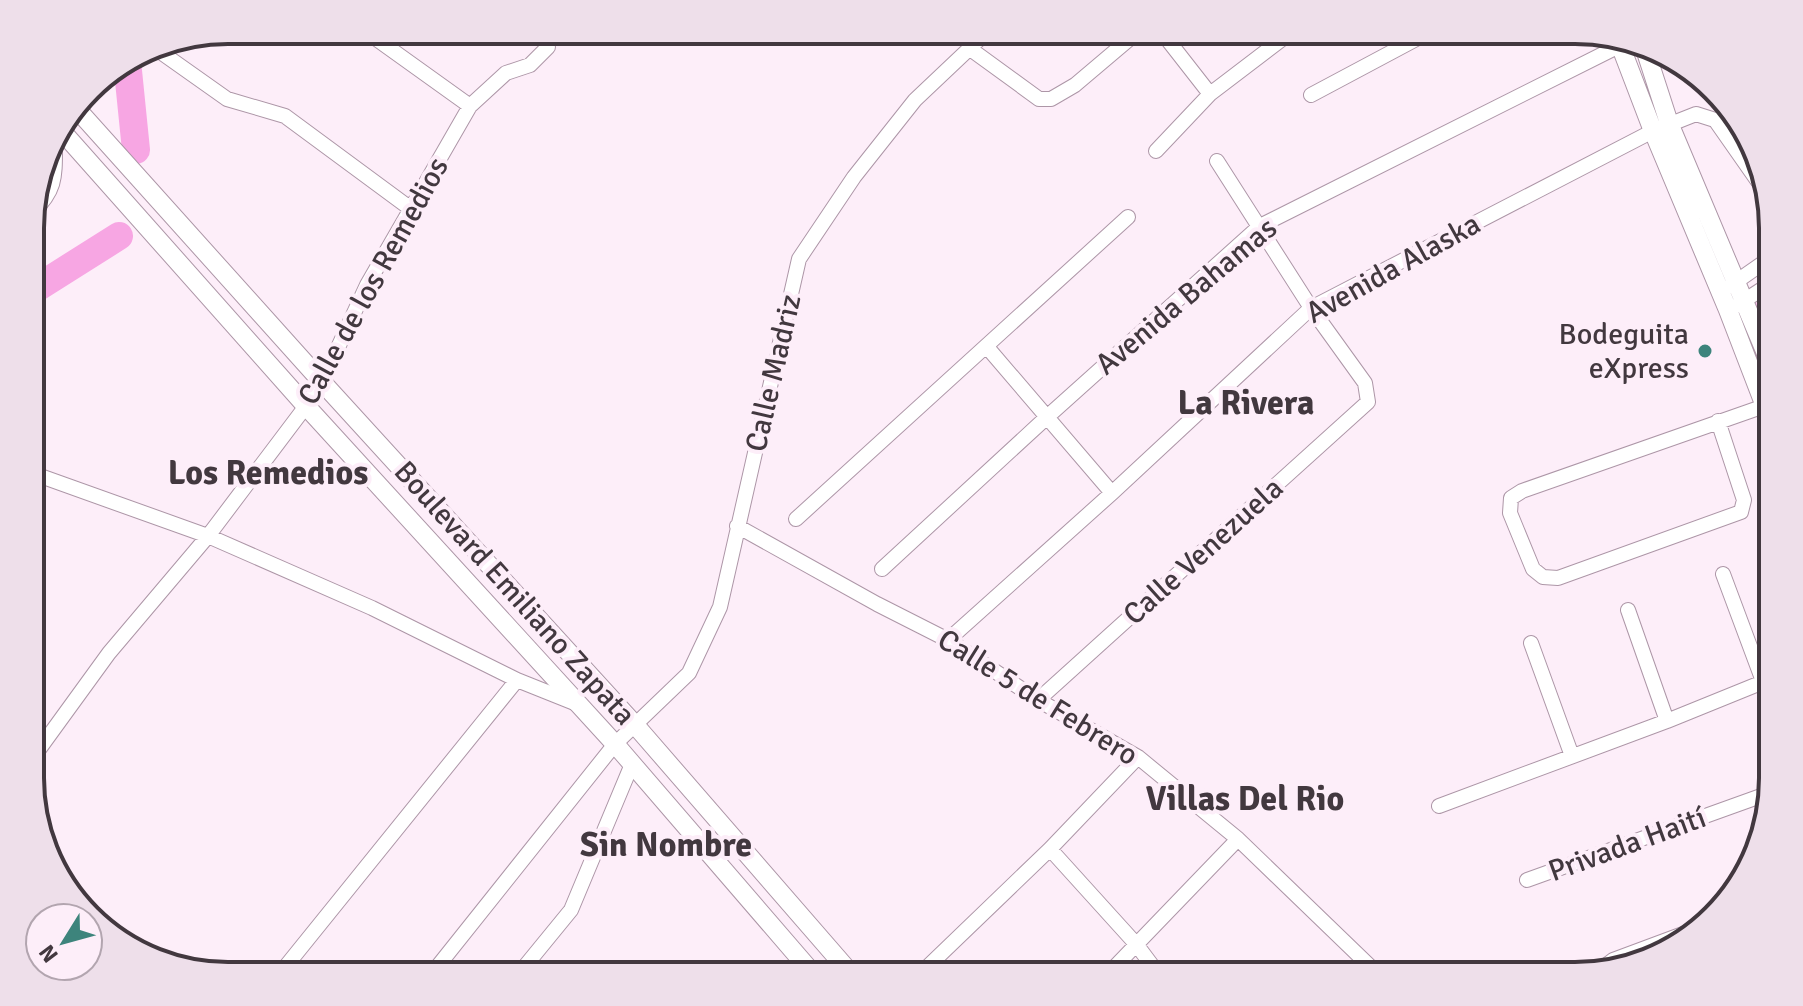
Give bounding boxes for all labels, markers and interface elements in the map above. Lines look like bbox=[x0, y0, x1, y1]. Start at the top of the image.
street label: Calle de los Remedios bbox=[290, 151, 457, 411]
street label: Avenida Alaska bbox=[1300, 205, 1487, 332]
street label: Avenida Bahamas bbox=[1088, 210, 1285, 383]
street label: Calle Madriz bbox=[737, 291, 810, 455]
place label: Bodeguita eXpress bbox=[1559, 316, 1689, 387]
marker: Bodeguita eXpress bbox=[1696, 342, 1714, 360]
district label: La Rivera bbox=[1178, 382, 1315, 424]
district label: Los Remedios bbox=[168, 452, 368, 494]
street label: Boulevard Emiliano Zapata bbox=[386, 453, 643, 733]
street label: Calle Venezuela bbox=[1116, 470, 1291, 633]
street label: Calle 5 de Febrero bbox=[931, 621, 1145, 774]
district label: Villas Del Rio bbox=[1146, 778, 1344, 820]
street label: Privada Haití bbox=[1543, 799, 1711, 890]
district label: Sin Nombre bbox=[580, 824, 752, 866]
north arrow bbox=[24, 902, 104, 982]
text: N bbox=[33, 939, 64, 968]

